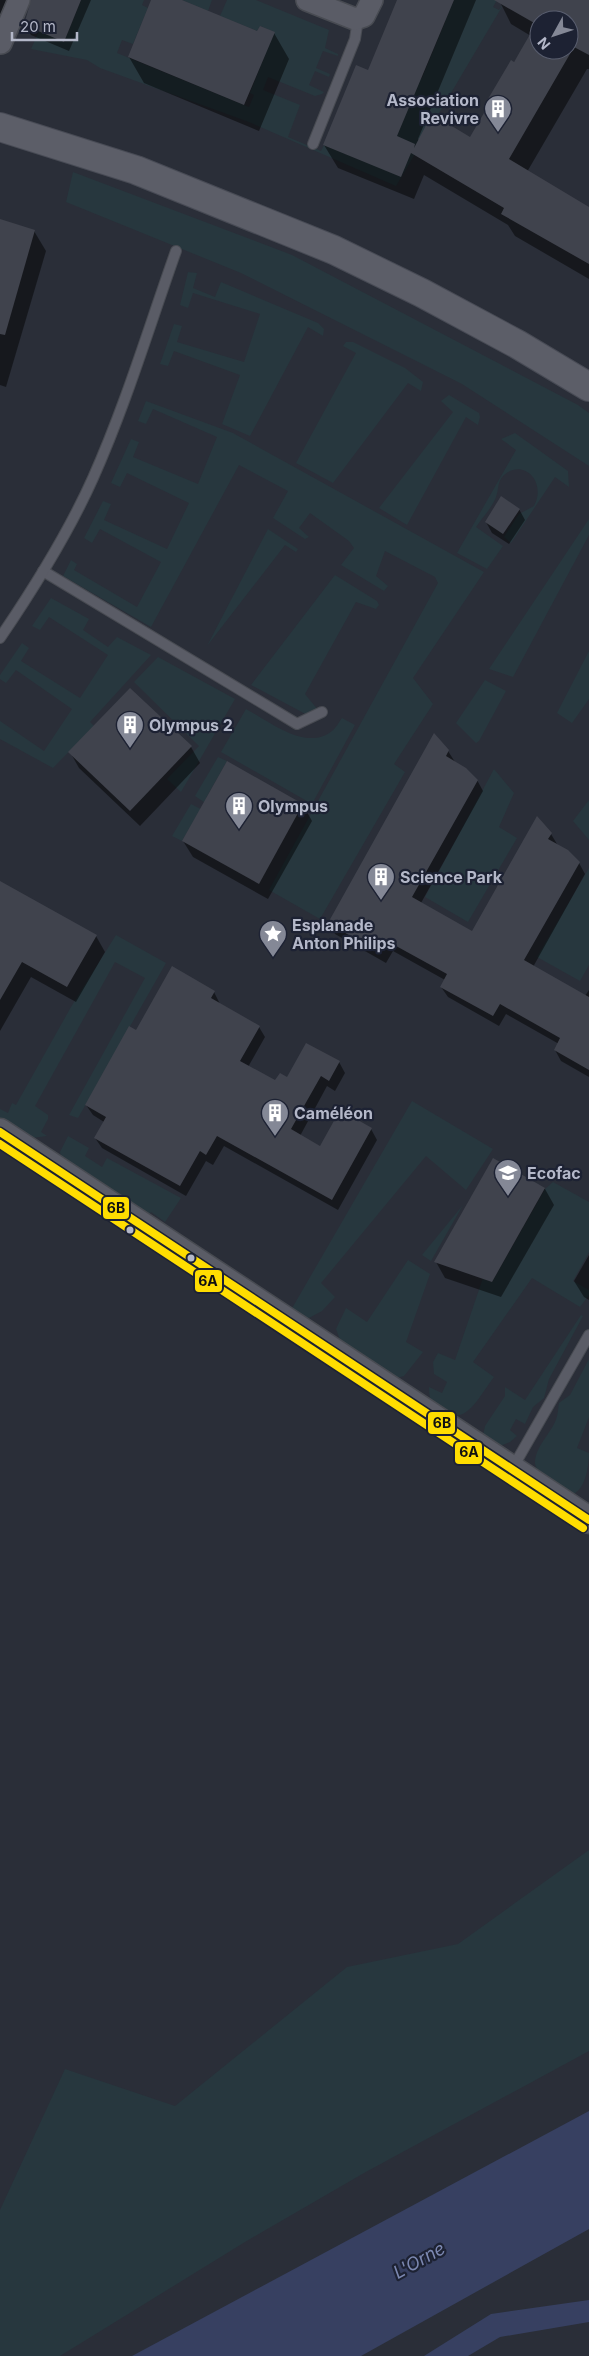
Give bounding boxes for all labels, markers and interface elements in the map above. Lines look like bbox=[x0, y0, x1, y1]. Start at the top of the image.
scale bar bbox=[12, 10, 78, 42]
north arrow bbox=[529, 10, 579, 60]
text: 20 m bbox=[20, 17, 56, 36]
text: N bbox=[534, 34, 554, 53]
place label: Association Revivre bbox=[386, 90, 479, 128]
building icon: Association Revivre bbox=[483, 94, 513, 133]
building icon: Olympus 2 bbox=[115, 710, 145, 749]
place label: Olympus 2 bbox=[149, 715, 233, 735]
building icon: Olympus bbox=[224, 791, 254, 830]
place label: Olympus bbox=[258, 796, 328, 816]
building icon: Science Park bbox=[366, 862, 396, 901]
place label: Science Park bbox=[400, 867, 503, 887]
place label: Esplanade Anton Philips bbox=[292, 915, 396, 953]
place icon: Esplanade Anton Philips bbox=[258, 919, 288, 958]
building icon: Caméléon bbox=[260, 1098, 290, 1137]
place label: Caméléon bbox=[294, 1103, 373, 1123]
school or university icon: Ecofac bbox=[493, 1158, 523, 1197]
place label: Ecofac bbox=[527, 1163, 581, 1183]
line badge: 6B bbox=[102, 1196, 130, 1220]
text: 6B bbox=[107, 1199, 125, 1216]
unlabelled marker bbox=[125, 1225, 135, 1235]
unlabelled marker bbox=[186, 1253, 196, 1263]
line badge: 6A bbox=[194, 1269, 223, 1293]
text: 6A bbox=[198, 1272, 218, 1289]
line badge: 6B bbox=[427, 1411, 456, 1435]
text: 6B bbox=[433, 1414, 451, 1431]
line badge: 6A bbox=[454, 1441, 483, 1465]
text: 6A bbox=[459, 1443, 479, 1460]
water label: L'Orne bbox=[390, 2237, 448, 2283]

